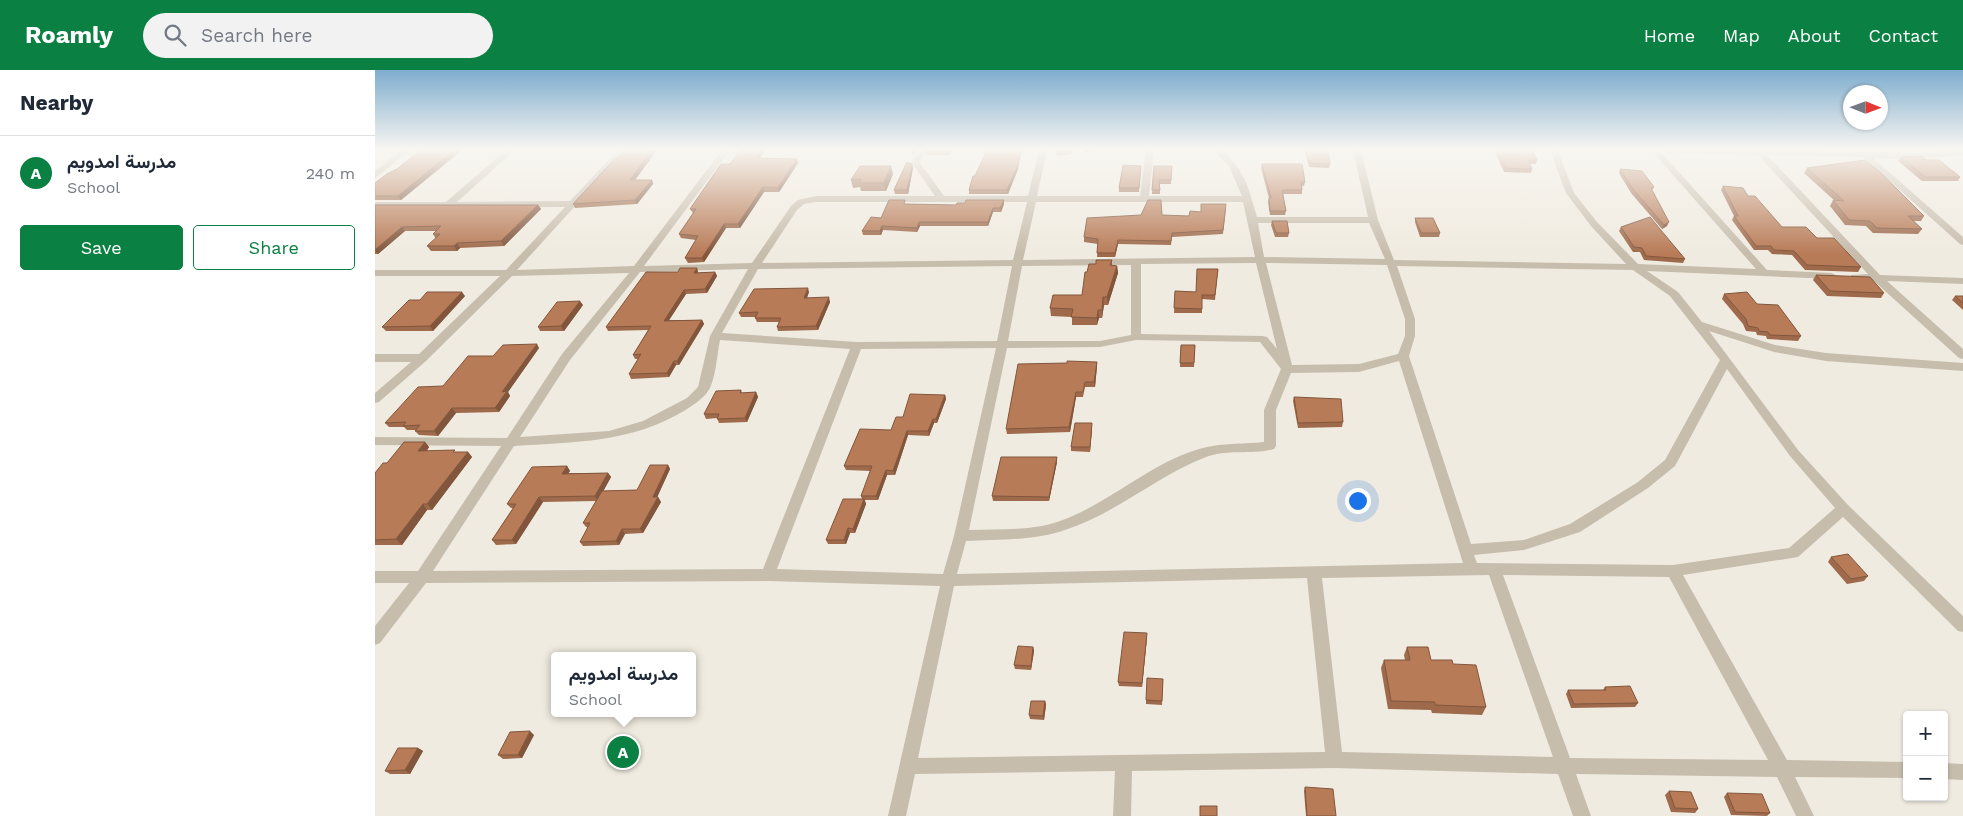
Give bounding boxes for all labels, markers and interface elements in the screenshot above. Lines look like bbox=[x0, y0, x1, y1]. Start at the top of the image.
search box bbox=[143, 13, 493, 58]
text: Roamly bbox=[25, 21, 113, 49]
icon: search bbox=[161, 21, 189, 49]
text: Search here bbox=[201, 24, 312, 47]
text: Home bbox=[1644, 25, 1695, 46]
text: Map bbox=[1723, 25, 1760, 46]
text: About bbox=[1788, 25, 1840, 46]
text: Contact bbox=[1868, 25, 1938, 46]
north arrow bbox=[1843, 85, 1888, 130]
text: Nearby bbox=[20, 90, 93, 115]
text: مدرسة امدويم bbox=[67, 150, 176, 173]
text: A bbox=[31, 164, 41, 183]
text: 240 m bbox=[306, 164, 355, 183]
text: School bbox=[67, 178, 120, 197]
button: Save bbox=[20, 225, 183, 270]
button: Share bbox=[193, 225, 355, 270]
your location bbox=[1345, 488, 1371, 514]
popup bbox=[551, 652, 696, 717]
text: مدرسة امدويم bbox=[569, 662, 678, 685]
text: School bbox=[569, 690, 622, 709]
map controls bbox=[1903, 711, 1948, 801]
button: + bbox=[1903, 711, 1948, 756]
pin: A bbox=[607, 733, 639, 771]
button: − bbox=[1903, 756, 1948, 801]

